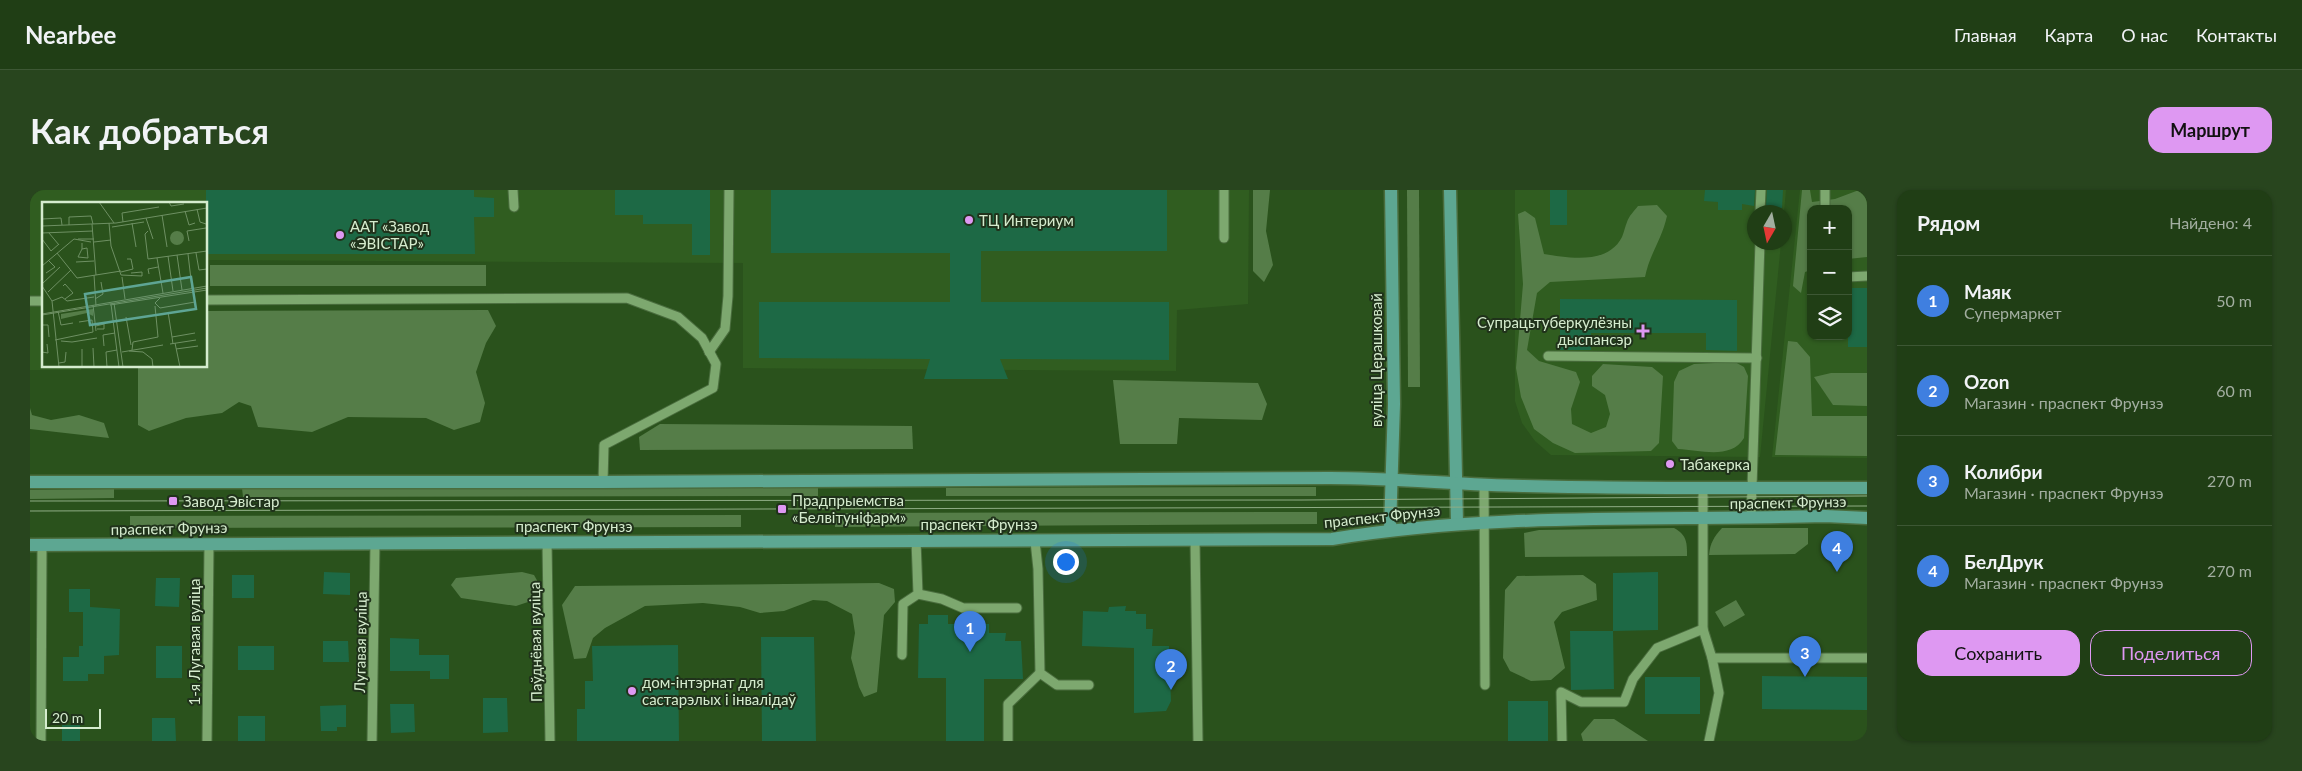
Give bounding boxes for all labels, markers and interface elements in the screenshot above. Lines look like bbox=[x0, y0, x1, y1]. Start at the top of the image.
text: Nearbee bbox=[25, 20, 116, 49]
text: Главная bbox=[1954, 24, 2017, 46]
text: Карта bbox=[2045, 24, 2093, 46]
text: О нас bbox=[2121, 24, 2168, 46]
text: Контакты bbox=[2196, 24, 2277, 46]
button: Маршрут bbox=[2148, 107, 2272, 153]
text: Как добраться bbox=[30, 109, 269, 151]
inset map bbox=[42, 202, 208, 368]
north arrow bbox=[1747, 205, 1792, 250]
map controls bbox=[1807, 205, 1852, 340]
button: + bbox=[1807, 205, 1852, 250]
text: Рядом bbox=[1917, 210, 1980, 235]
place label: ТЦ Интериум bbox=[979, 211, 1074, 229]
text: Найдено: 4 bbox=[2169, 213, 2252, 232]
marker: ТЦ Интериум bbox=[963, 214, 975, 226]
place label: ААТ «Завод «ЭВІСТАР» bbox=[350, 217, 429, 252]
marker: ААТ «Завод «ЭВІСТАР» bbox=[334, 229, 346, 241]
button: − bbox=[1807, 250, 1852, 295]
text: Маяк bbox=[1964, 280, 2011, 303]
text: 1 bbox=[1928, 291, 1938, 310]
text: 50 m bbox=[2216, 291, 2252, 310]
street label: вуліца Церашковай bbox=[1367, 293, 1385, 427]
button: layers bbox=[1807, 295, 1852, 340]
text: Супермаркет bbox=[1964, 303, 2062, 322]
place label: Супрацьтуберкулёзны дыспансэр bbox=[1477, 313, 1632, 348]
marker: Супрацьтуберкулёзны дыспансэр bbox=[1636, 324, 1650, 338]
text: Ozon bbox=[1964, 370, 2009, 393]
text: 2 bbox=[1928, 381, 1938, 400]
text: 60 m bbox=[2216, 381, 2252, 400]
text: Магазин · праспект Фрунзэ bbox=[1964, 393, 2164, 412]
place label: Табакерка bbox=[1680, 455, 1750, 473]
marker: Табакерка bbox=[1664, 458, 1676, 470]
text: Колибри bbox=[1964, 460, 2043, 483]
text: 3 bbox=[1928, 471, 1938, 490]
text: 270 m bbox=[2207, 471, 2252, 490]
text: Магазин · праспект Фрунзэ bbox=[1964, 483, 2164, 502]
place label: Прадпрыемства «Белвітуніфарм» bbox=[792, 491, 906, 526]
place label: Завод Эвістар bbox=[183, 492, 279, 510]
street label: праспект Фрунзэ bbox=[1729, 492, 1847, 512]
marker: Завод Эвістар bbox=[167, 495, 179, 507]
street label: праспект Фрунзэ bbox=[1323, 501, 1441, 531]
marker: Прадпрыемства «Белвітуніфарм» bbox=[776, 503, 788, 515]
street label: праспект Фрунзэ bbox=[921, 515, 1037, 533]
street label: праспект Фрунзэ bbox=[516, 517, 632, 535]
street label: праспект Фрунзэ bbox=[110, 518, 228, 538]
pin: 4 bbox=[1821, 531, 1853, 572]
your location bbox=[1053, 549, 1079, 575]
text: БелДрук bbox=[1964, 550, 2043, 573]
text: 4 bbox=[1928, 561, 1938, 580]
text: 270 m bbox=[2207, 561, 2252, 580]
text: Магазин · праспект Фрунзэ bbox=[1964, 573, 2164, 592]
street label: 1-я Лугавая вуліца bbox=[185, 579, 203, 705]
street label: Паўднёвая вуліца bbox=[525, 582, 545, 702]
street label: Лугавая вуліца bbox=[350, 591, 370, 694]
pin: 1 bbox=[954, 611, 986, 652]
button: Сохранить bbox=[1917, 630, 2080, 676]
button: Поделиться bbox=[2090, 630, 2252, 676]
pin: 3 bbox=[1789, 636, 1821, 677]
pin: 2 bbox=[1155, 649, 1187, 690]
place label: дом-інтэрнат для састарэлых і інвалідаў bbox=[642, 673, 796, 708]
marker: дом-інтэрнат для састарэлых і інвалідаў bbox=[626, 685, 638, 697]
scale bar bbox=[45, 706, 101, 729]
text: 20 m bbox=[52, 709, 83, 726]

